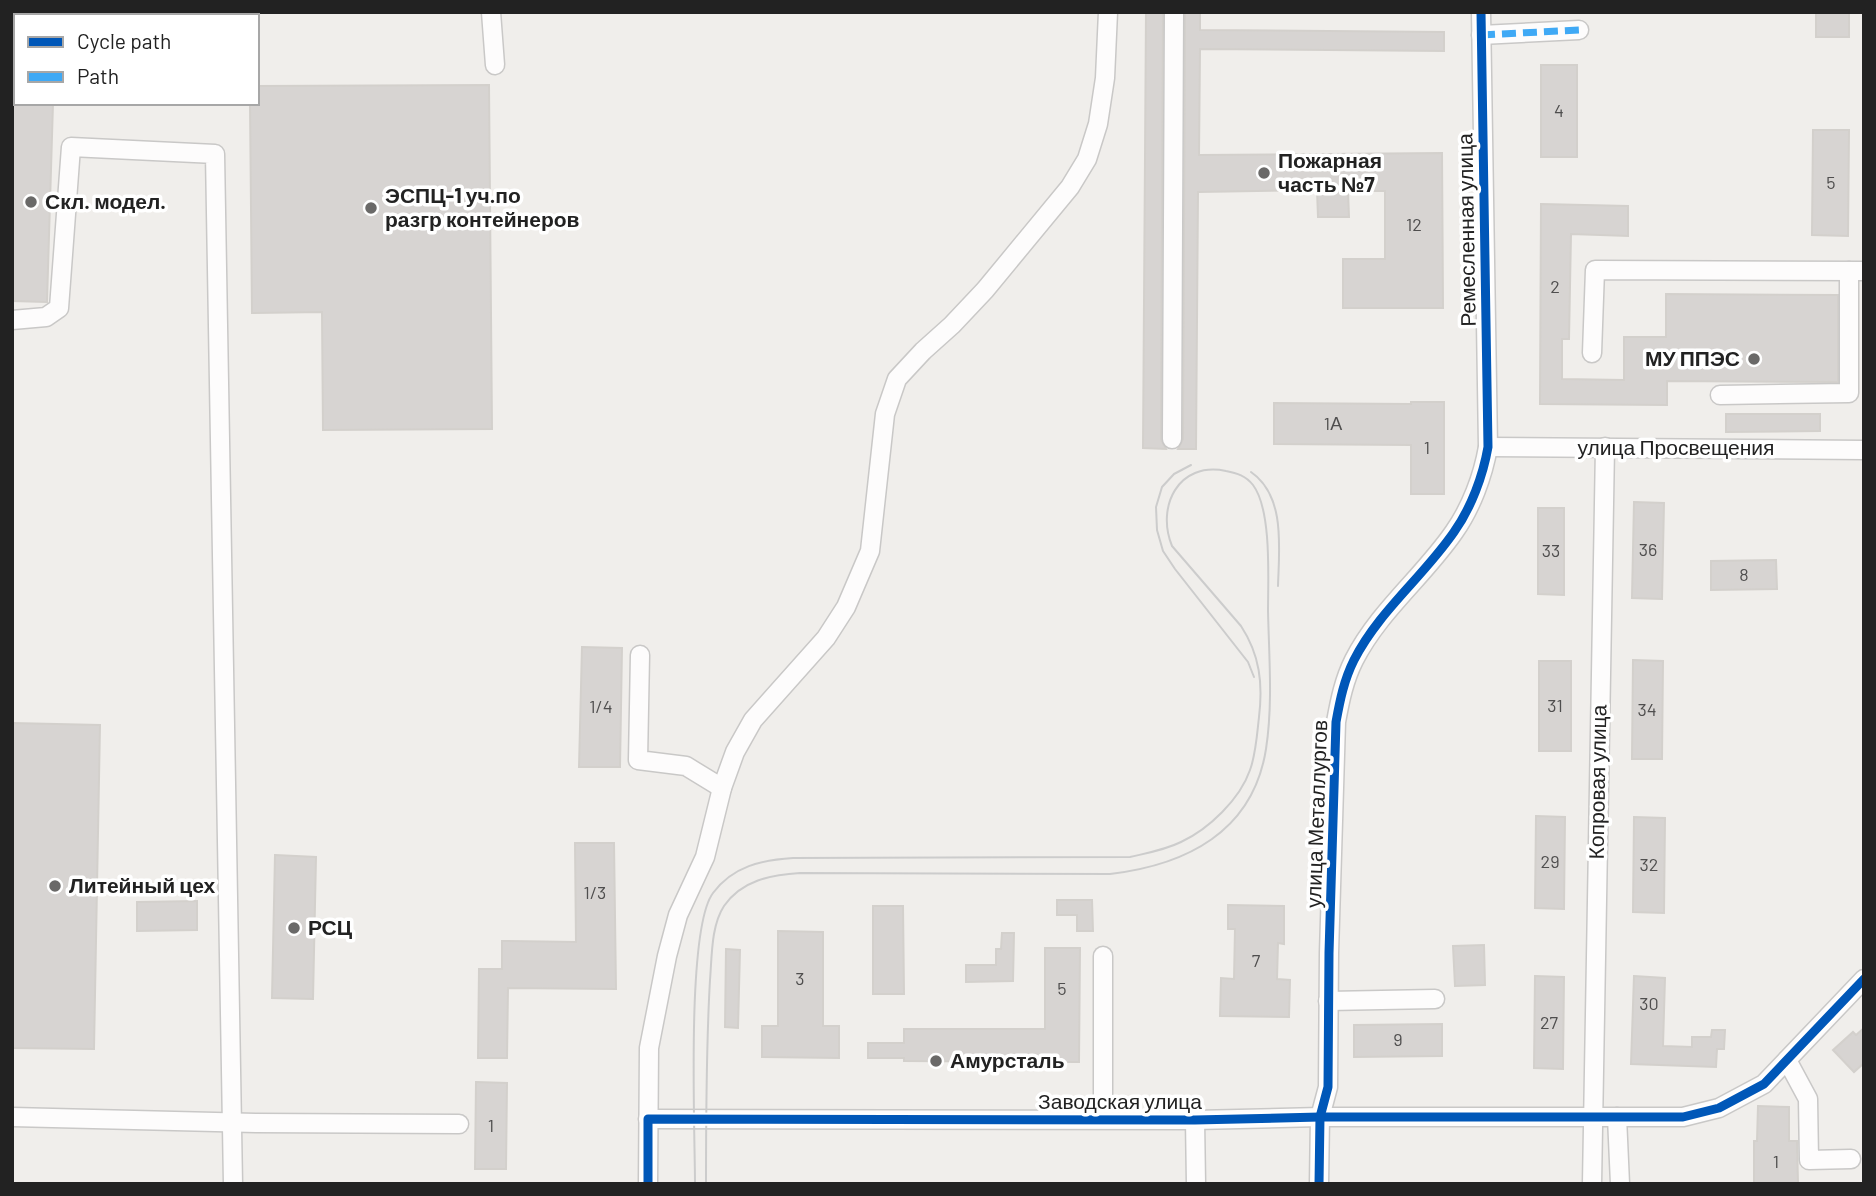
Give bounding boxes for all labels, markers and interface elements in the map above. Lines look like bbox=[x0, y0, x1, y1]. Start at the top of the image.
legend bbox=[14, 14, 259, 105]
text: Cycle path bbox=[77, 28, 171, 53]
text: Path bbox=[77, 63, 119, 88]
house number: 4 bbox=[1554, 99, 1564, 121]
street label: Ремесленная улица bbox=[1451, 133, 1480, 327]
place label: Пожарная часть №7 bbox=[1278, 147, 1382, 196]
marker: Пожарная часть №7 bbox=[1256, 165, 1272, 181]
house number: 5 bbox=[1826, 171, 1836, 193]
place label: ЭСПЦ-1 уч.по разгр контейнеров bbox=[385, 182, 580, 231]
place label: Скл. модел. bbox=[45, 188, 166, 213]
marker: Скл. модел. bbox=[23, 194, 39, 210]
marker: ЭСПЦ-1 уч.по разгр контейнеров bbox=[363, 200, 379, 216]
house number: 12 bbox=[1406, 213, 1422, 235]
house number: 2 bbox=[1550, 275, 1560, 297]
place label: МУ ППЭС bbox=[1645, 345, 1740, 370]
marker: МУ ППЭС bbox=[1746, 351, 1762, 367]
house number: 1А bbox=[1324, 412, 1342, 434]
street label: улица Просвещения bbox=[1578, 434, 1774, 459]
house number: 1 bbox=[1424, 436, 1430, 458]
house number: 36 bbox=[1639, 538, 1657, 560]
house number: 33 bbox=[1542, 539, 1560, 561]
house number: 8 bbox=[1739, 563, 1749, 585]
house number: 31 bbox=[1547, 694, 1563, 716]
house number: 1/4 bbox=[589, 695, 613, 717]
house number: 34 bbox=[1637, 698, 1657, 720]
street label: Копровая улица bbox=[1583, 704, 1610, 859]
street label: улица Металлургов bbox=[1300, 719, 1331, 908]
house number: 29 bbox=[1540, 850, 1560, 872]
house number: 32 bbox=[1640, 853, 1658, 875]
place label: Литейный цех bbox=[69, 872, 216, 897]
marker: Литейный цех bbox=[47, 878, 63, 894]
house number: 1/3 bbox=[584, 881, 606, 903]
place label: РСЦ bbox=[308, 914, 353, 939]
marker: РСЦ bbox=[286, 920, 302, 936]
house number: 7 bbox=[1252, 949, 1261, 971]
house number: 3 bbox=[795, 967, 805, 989]
house number: 5 bbox=[1057, 977, 1067, 999]
house number: 30 bbox=[1639, 992, 1659, 1014]
house number: 27 bbox=[1540, 1011, 1559, 1033]
house number: 9 bbox=[1393, 1028, 1403, 1050]
place label: Амурсталь bbox=[950, 1047, 1065, 1072]
marker: Амурсталь bbox=[928, 1053, 944, 1069]
street label: Заводская улица bbox=[1038, 1088, 1202, 1113]
house number: 1 bbox=[488, 1114, 494, 1136]
house number: 1 bbox=[1773, 1150, 1779, 1172]

